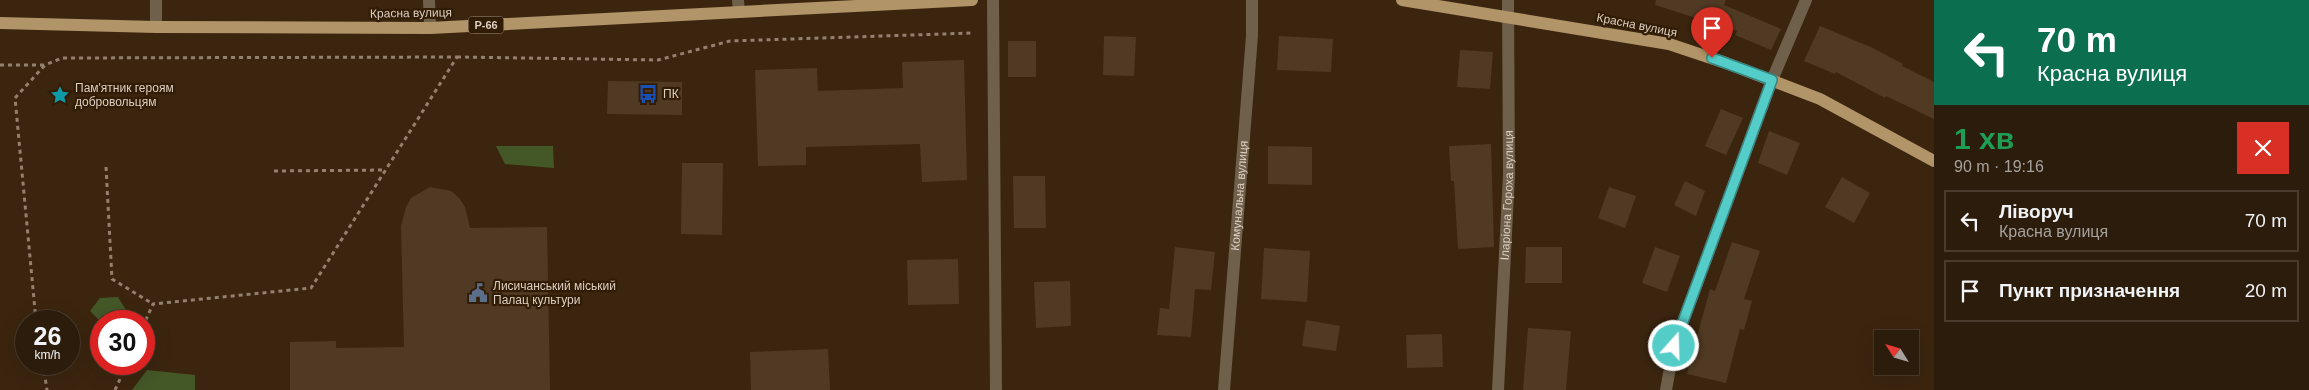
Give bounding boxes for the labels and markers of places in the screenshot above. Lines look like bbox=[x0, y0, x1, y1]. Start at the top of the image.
pin bbox=[1691, 7, 1733, 58]
place label: Пам'ятник героям добровольцям bbox=[75, 81, 174, 109]
bus stop icon: ПК bbox=[637, 83, 659, 105]
place icon: Пам'ятник героям добровольцям bbox=[49, 84, 71, 106]
place label: ПК bbox=[663, 87, 679, 101]
place label: Лисичанський міський Палац культури bbox=[493, 279, 616, 307]
public building icon: Лисичанський міський Палац культури bbox=[467, 282, 489, 304]

